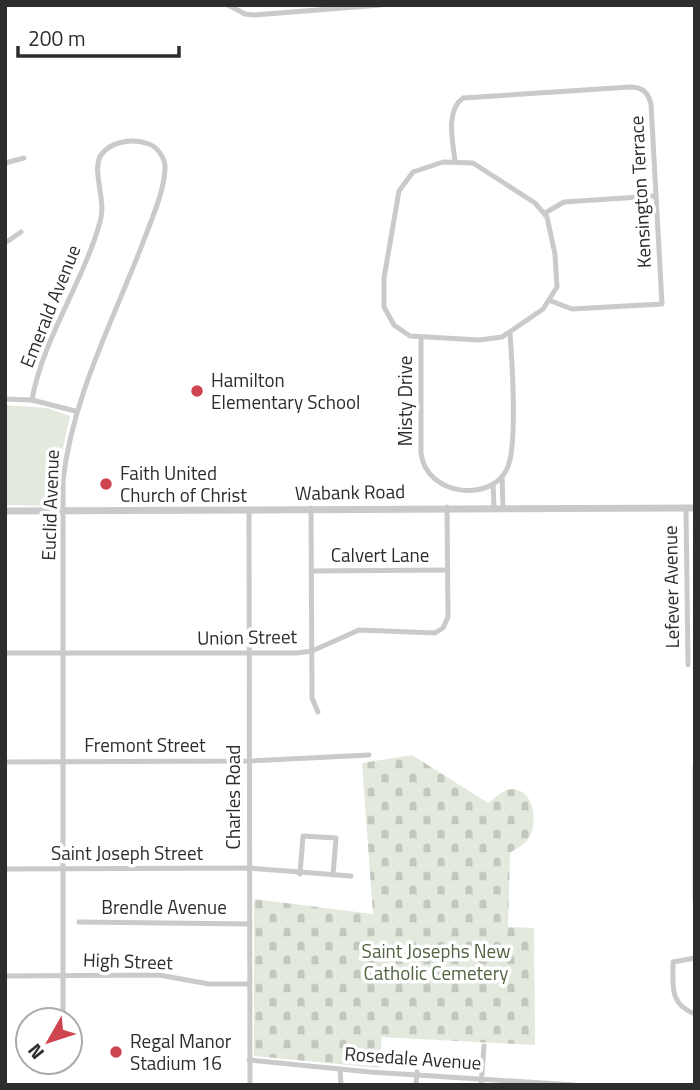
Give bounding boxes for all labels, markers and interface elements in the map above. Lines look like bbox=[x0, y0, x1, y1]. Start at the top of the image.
scale bar bbox=[18, 14, 178, 58]
text: 200 m bbox=[28, 22, 85, 54]
street label: Kensington Terrace bbox=[621, 115, 658, 269]
street label: Emerald Avenue bbox=[12, 240, 87, 372]
street label: Misty Drive bbox=[390, 356, 419, 446]
place label: Hamilton Elementary School bbox=[211, 365, 360, 416]
marker: Hamilton Elementary School bbox=[189, 383, 205, 399]
street label: Euclid Avenue bbox=[33, 449, 66, 561]
place label: Faith United Church of Christ bbox=[120, 458, 247, 509]
marker: Faith United Church of Christ bbox=[98, 476, 114, 492]
street label: Wabank Road bbox=[295, 476, 405, 507]
street label: Lefever Avenue bbox=[655, 525, 686, 649]
street label: Calvert Lane bbox=[331, 540, 429, 569]
street label: Union Street bbox=[197, 621, 298, 652]
street label: Fremont Street bbox=[84, 730, 206, 759]
street label: Charles Road bbox=[218, 745, 247, 849]
street label: Saint Joseph Street bbox=[51, 838, 203, 867]
street label: Brendle Avenue bbox=[101, 892, 227, 921]
park label: Saint Josephs New Catholic Cemetery bbox=[362, 936, 510, 987]
street label: High Street bbox=[82, 944, 174, 977]
north arrow bbox=[14, 1006, 84, 1076]
place label: Regal Manor Stadium 16 bbox=[130, 1026, 232, 1077]
text: N bbox=[20, 1038, 51, 1066]
street label: Rosedale Avenue bbox=[344, 1038, 482, 1077]
marker: Regal Manor Stadium 16 bbox=[108, 1044, 124, 1060]

